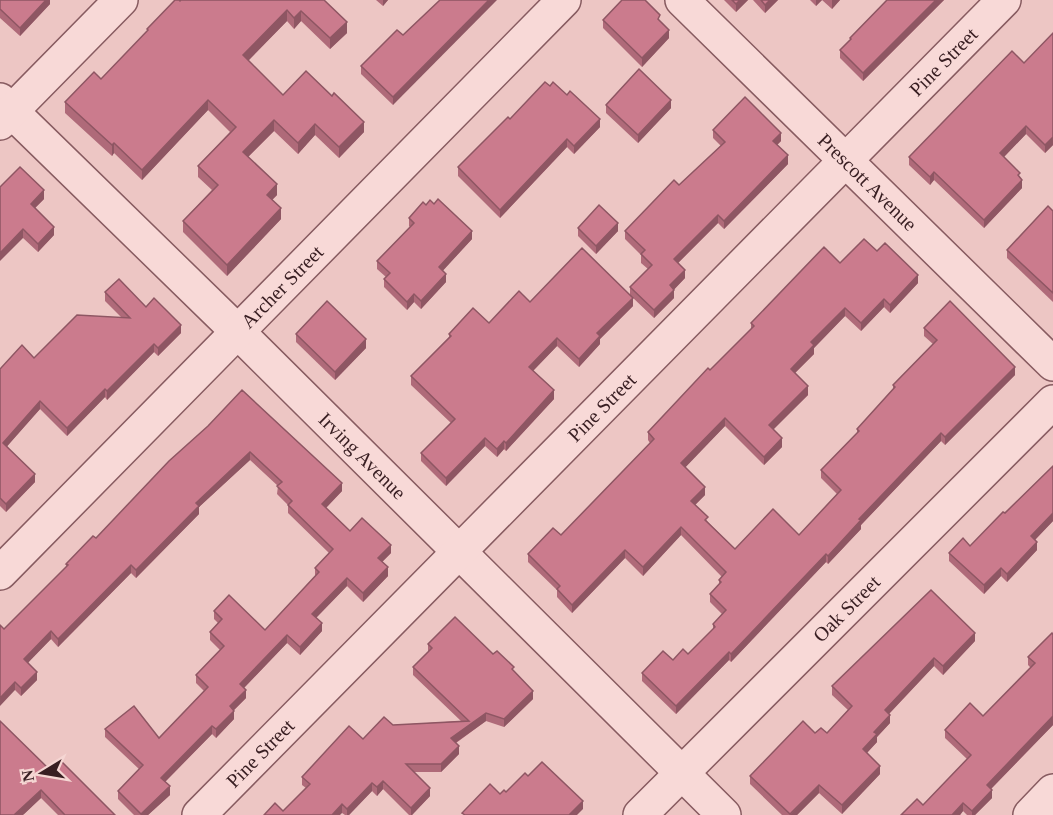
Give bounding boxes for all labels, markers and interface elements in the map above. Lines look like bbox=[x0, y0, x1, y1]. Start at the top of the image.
street label: Pine Street bbox=[905, 22, 982, 100]
street label: Prescott Avenue bbox=[814, 129, 921, 235]
street label: Archer Street bbox=[237, 240, 328, 332]
street label: Pine Street bbox=[563, 368, 640, 446]
street label: Irving Avenue bbox=[315, 408, 411, 504]
street label: Oak Street bbox=[809, 570, 885, 646]
street label: Pine Street bbox=[222, 714, 299, 792]
north arrow bbox=[12, 743, 72, 803]
text: N bbox=[18, 768, 37, 783]

